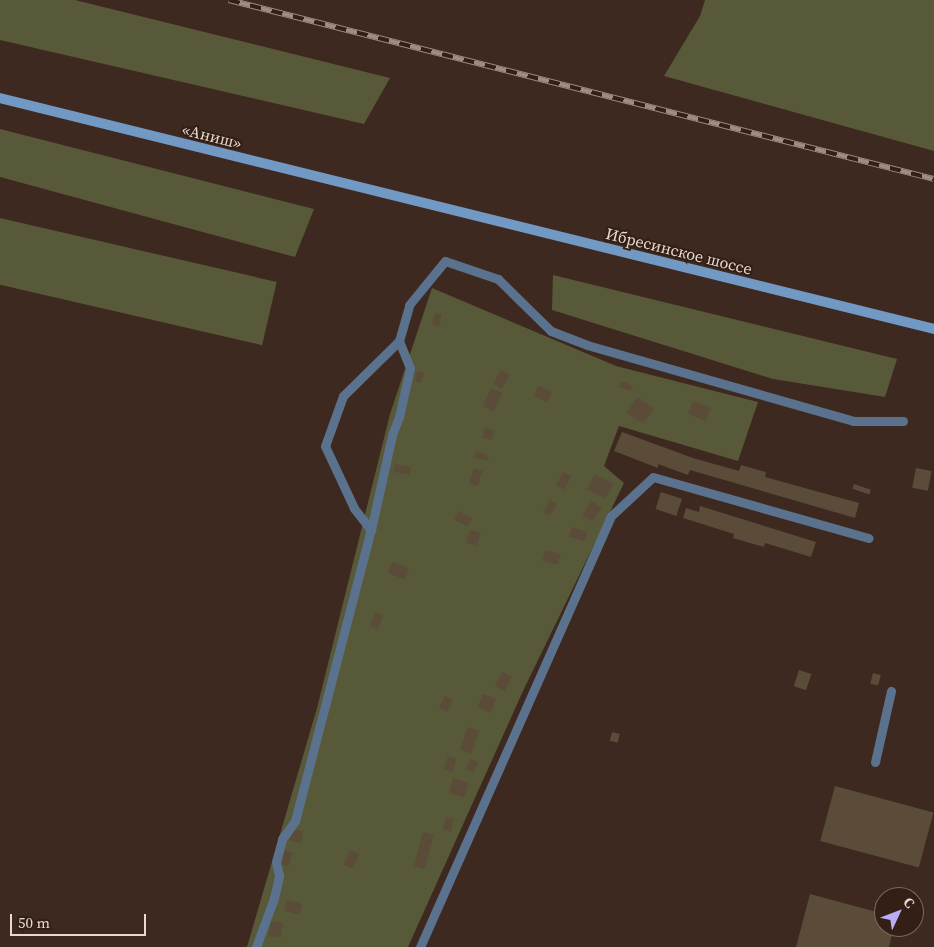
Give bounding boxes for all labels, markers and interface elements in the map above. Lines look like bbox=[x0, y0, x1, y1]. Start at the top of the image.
street label: «Аниш» bbox=[180, 119, 244, 153]
street label: Ибресинское шоссе bbox=[604, 224, 754, 278]
north arrow bbox=[874, 887, 924, 937]
text: С bbox=[899, 892, 920, 912]
scale bar bbox=[12, 904, 149, 936]
text: 50 m bbox=[18, 912, 50, 933]

